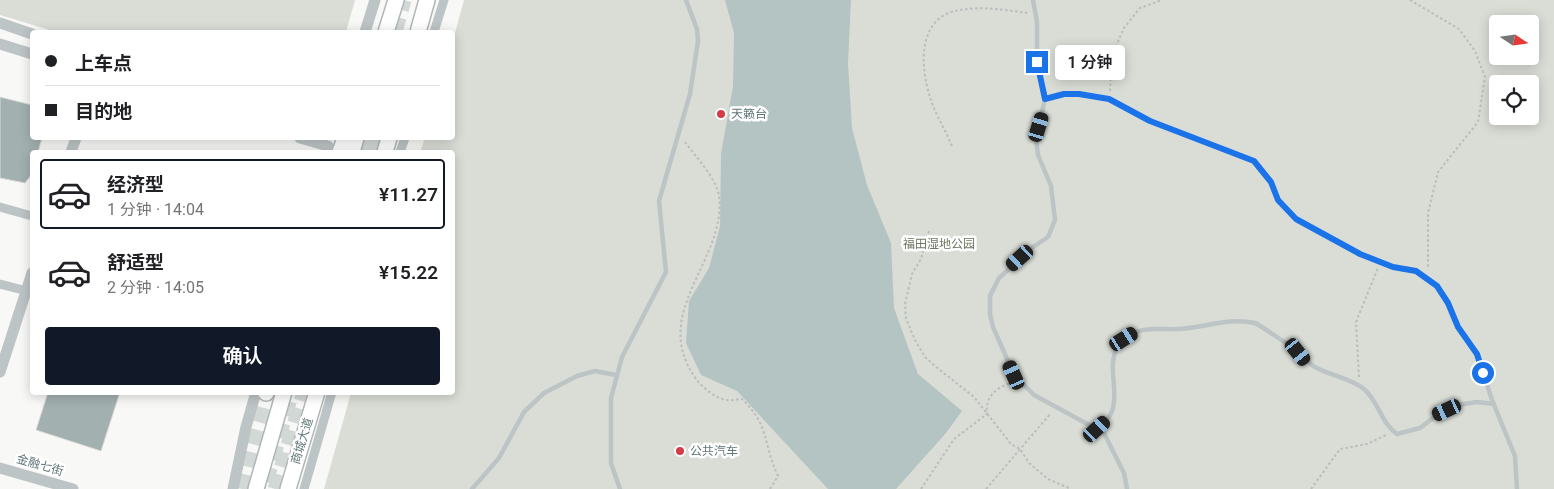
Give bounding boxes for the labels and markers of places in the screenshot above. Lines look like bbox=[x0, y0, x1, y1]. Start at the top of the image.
place label: 天籁台 bbox=[731, 107, 767, 121]
marker: 天籁台 bbox=[715, 108, 727, 120]
place label: 公共汽车 bbox=[690, 444, 738, 458]
marker: 公共汽车 bbox=[674, 445, 686, 457]

